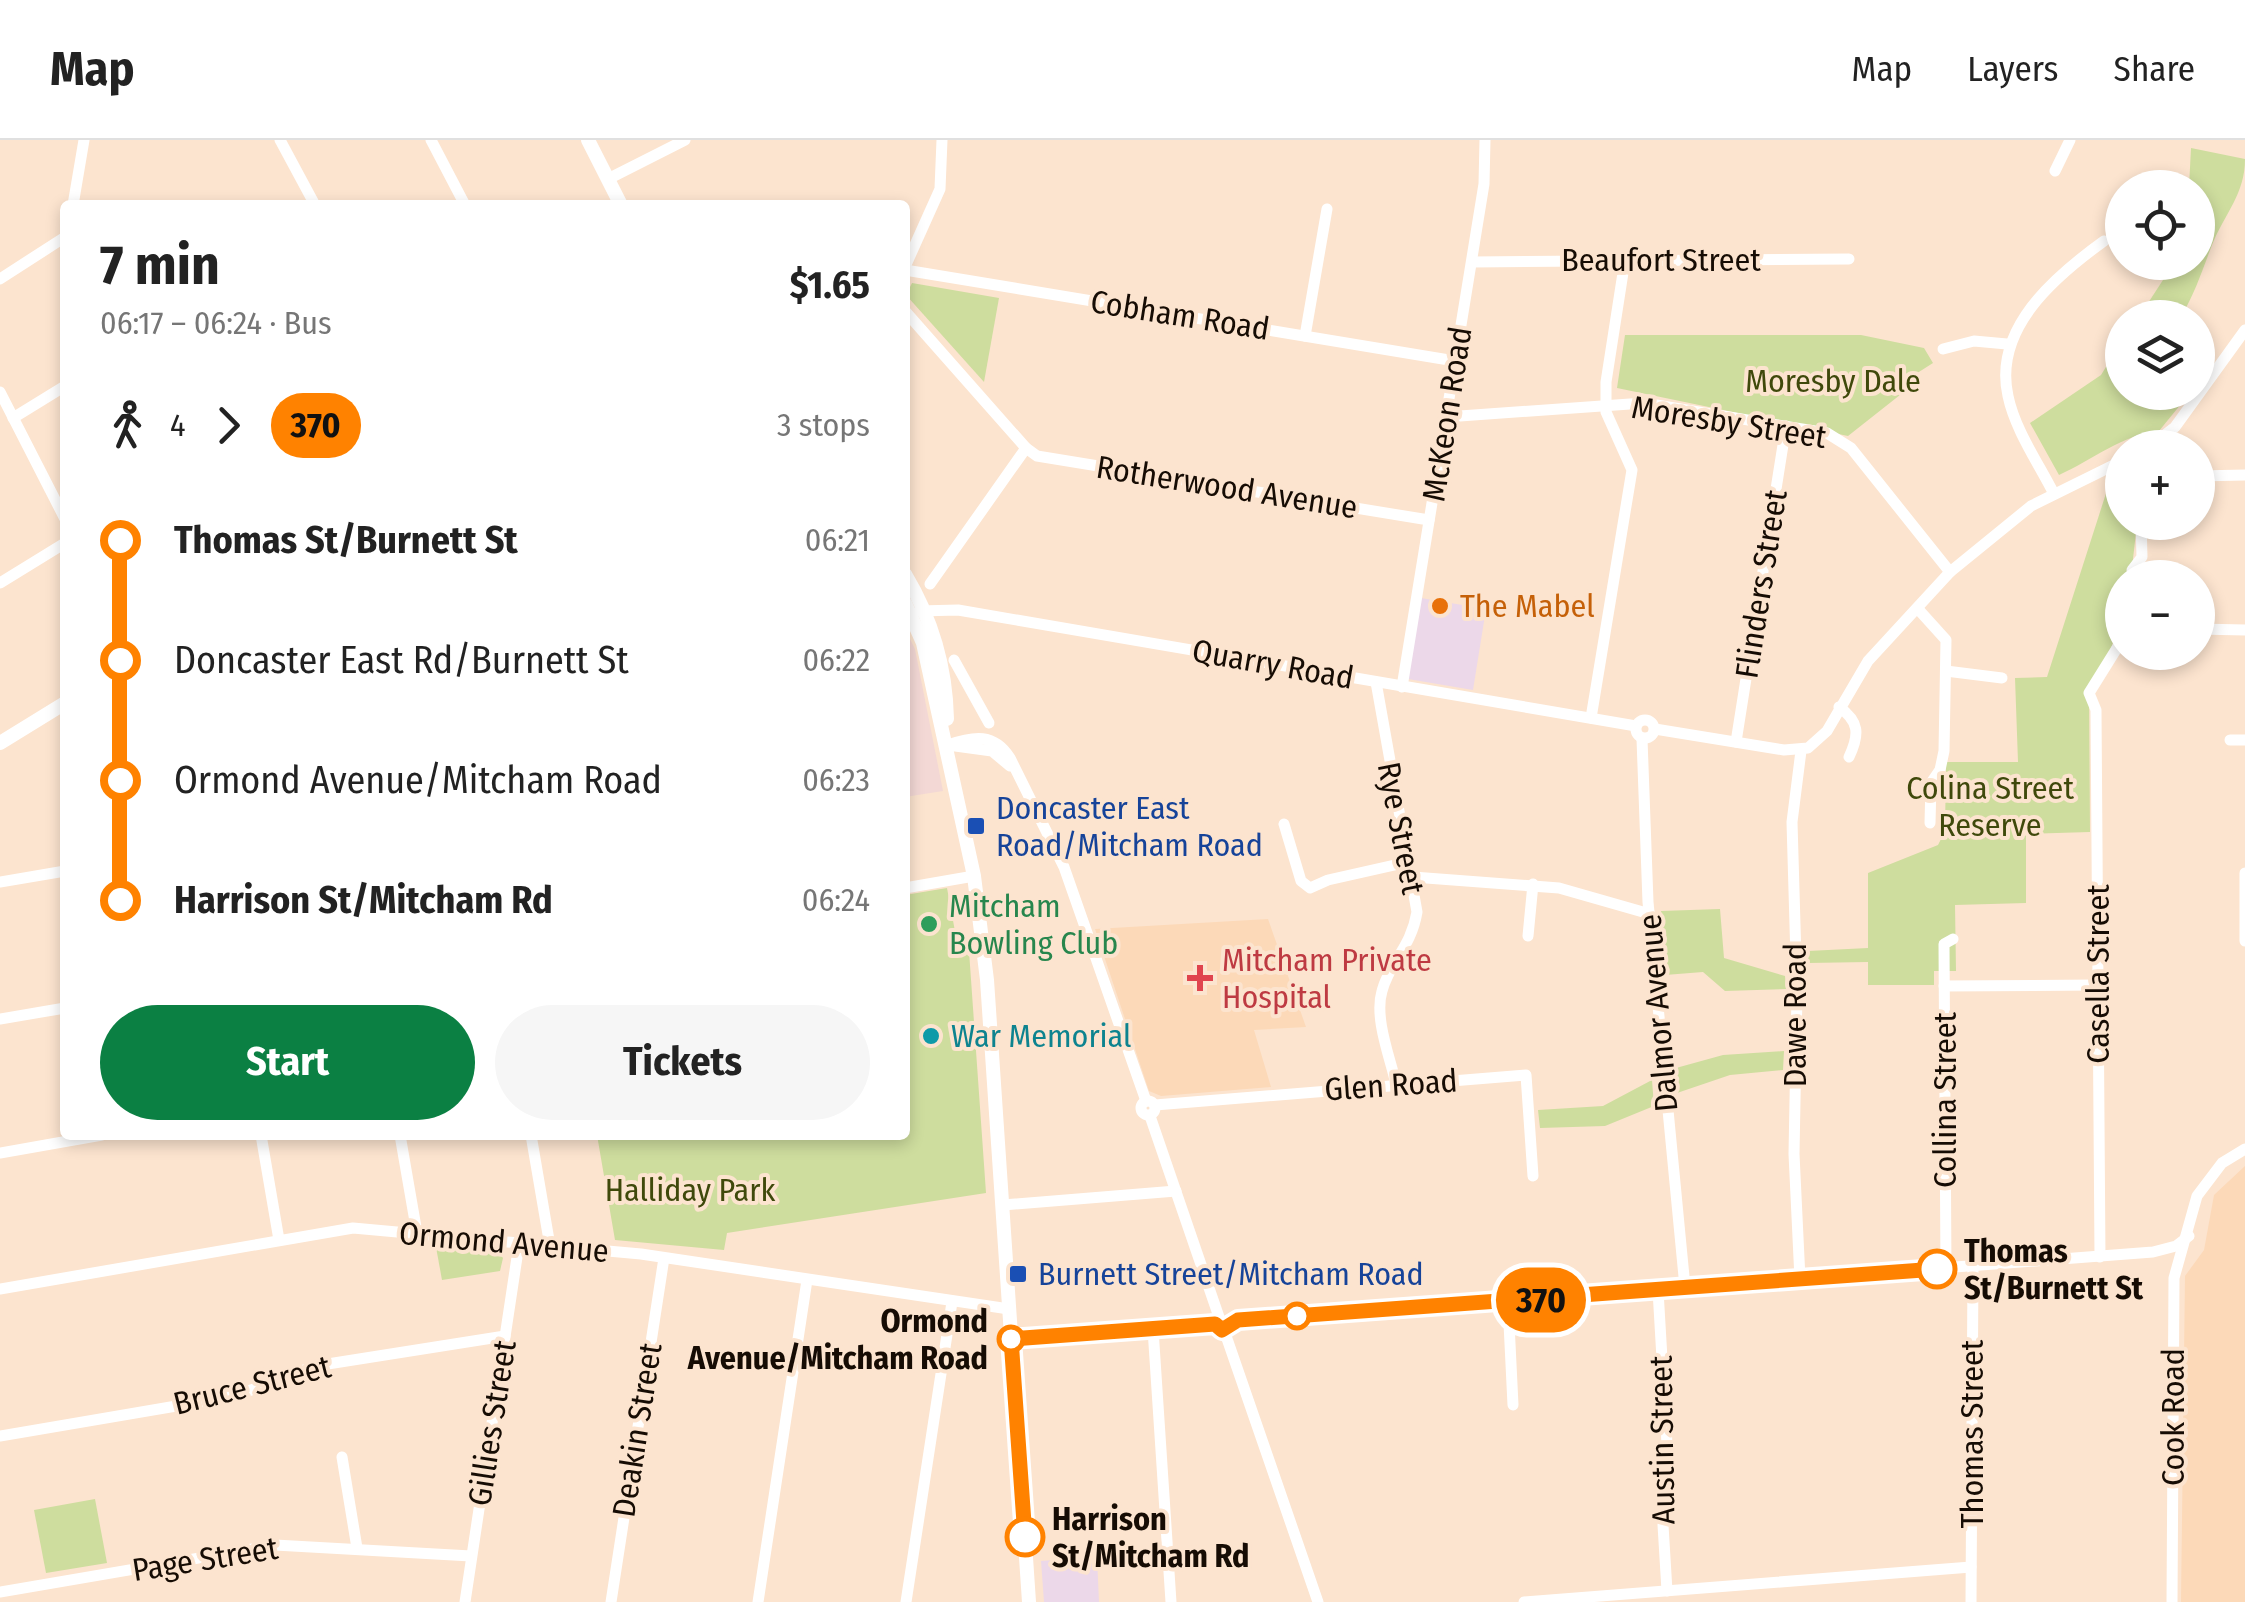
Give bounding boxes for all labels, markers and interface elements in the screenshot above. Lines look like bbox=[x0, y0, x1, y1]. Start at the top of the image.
text: Map bbox=[50, 40, 134, 98]
text: Map bbox=[1852, 48, 1912, 90]
text: Layers bbox=[1967, 48, 2059, 90]
text: Share bbox=[2114, 48, 2195, 90]
map controls bbox=[2105, 170, 2215, 670]
button: locate bbox=[2105, 170, 2215, 280]
text: 7 min bbox=[100, 233, 220, 299]
street label: Beaufort Street bbox=[1561, 241, 1761, 279]
text: $1.65 bbox=[790, 262, 870, 308]
street label: Cobham Road bbox=[1088, 282, 1272, 348]
button: layers bbox=[2105, 300, 2215, 410]
text: 06:17 – 06:24 · Bus bbox=[100, 304, 332, 342]
street label: McKeon Road bbox=[1414, 324, 1480, 504]
park label: Moresby Dale bbox=[1745, 362, 1921, 400]
street label: Moresby Street bbox=[1629, 388, 1830, 456]
icon: walk bbox=[100, 398, 155, 453]
icon: forward bbox=[201, 398, 256, 453]
text: 370 bbox=[291, 404, 341, 446]
text: 4 bbox=[170, 406, 186, 444]
text: 3 stops bbox=[777, 406, 870, 444]
button: + bbox=[2105, 430, 2215, 540]
street label: Rotherwood Avenue bbox=[1094, 448, 1360, 526]
street label: Flinders Street bbox=[1727, 486, 1795, 681]
text: Thomas St/Burnett St bbox=[174, 517, 518, 563]
text: 06:21 bbox=[805, 521, 870, 559]
button: − bbox=[2105, 560, 2215, 670]
place label: The Mabel bbox=[1460, 587, 1595, 625]
marker: The Mabel bbox=[1429, 595, 1451, 617]
street label: Quarry Road bbox=[1189, 631, 1357, 697]
text: Doncaster East Rd/Burnett St bbox=[174, 637, 629, 683]
text: 06:22 bbox=[802, 641, 870, 679]
text: Ormond Avenue/Mitcham Road bbox=[174, 757, 662, 803]
street label: Rye Street bbox=[1370, 759, 1432, 898]
text: 06:23 bbox=[802, 761, 870, 799]
park label: Colina Street Reserve bbox=[1906, 769, 2074, 844]
place label: Doncaster East Road/Mitcham Road bbox=[996, 789, 1263, 864]
marker: Doncaster East Road/Mitcham Road bbox=[965, 815, 987, 837]
text: Harrison St/Mitcham Rd bbox=[174, 877, 553, 923]
text: 06:24 bbox=[802, 881, 870, 919]
street label: Casella Street bbox=[2079, 884, 2117, 1064]
place label: Mitcham Bowling Club bbox=[949, 887, 1118, 962]
marker: Mitcham Bowling Club bbox=[918, 913, 940, 935]
street label: Dalmor Avenue bbox=[1630, 913, 1686, 1113]
place label: Mitcham Private Hospital bbox=[1222, 941, 1432, 1016]
street label: Dawe Road bbox=[1776, 943, 1814, 1087]
marker: Mitcham Private Hospital bbox=[1187, 965, 1213, 991]
button: Start bbox=[100, 1005, 475, 1120]
button: Tickets bbox=[495, 1005, 870, 1120]
street label: Collina Street bbox=[1926, 1011, 1964, 1188]
place label: War Memorial bbox=[951, 1017, 1131, 1055]
marker: War Memorial bbox=[920, 1025, 942, 1047]
street label: Glen Road bbox=[1323, 1061, 1459, 1109]
park label: Halliday Park bbox=[605, 1171, 775, 1209]
street label: Ormond Avenue bbox=[398, 1214, 610, 1270]
place label: Thomas St/Burnett St bbox=[1964, 1232, 2144, 1307]
marker: Thomas St/Burnett St bbox=[1918, 1250, 1956, 1288]
place label: Burnett Street/Mitcham Road bbox=[1038, 1255, 1424, 1293]
marker: Burnett Street/Mitcham Road bbox=[1007, 1263, 1029, 1285]
line badge: 370 bbox=[1484, 1268, 1598, 1332]
text: 370 bbox=[1516, 1279, 1566, 1321]
place label: Ormond Avenue/Mitcham Road bbox=[687, 1302, 988, 1377]
unlabelled marker bbox=[1284, 1303, 1310, 1329]
marker: Ormond Avenue/Mitcham Road bbox=[998, 1326, 1024, 1352]
street label: Gillies Street bbox=[460, 1337, 524, 1508]
street label: Thomas Street bbox=[1953, 1339, 1991, 1528]
street label: Deakin Street bbox=[604, 1340, 670, 1520]
street label: Bruce Street bbox=[170, 1347, 335, 1423]
street label: Cook Road bbox=[2154, 1348, 2192, 1486]
street label: Austin Street bbox=[1642, 1355, 1682, 1525]
place label: Harrison St/Mitcham Rd bbox=[1052, 1500, 1250, 1575]
marker: Harrison St/Mitcham Rd bbox=[1006, 1518, 1044, 1556]
street label: Page Street bbox=[129, 1529, 281, 1589]

